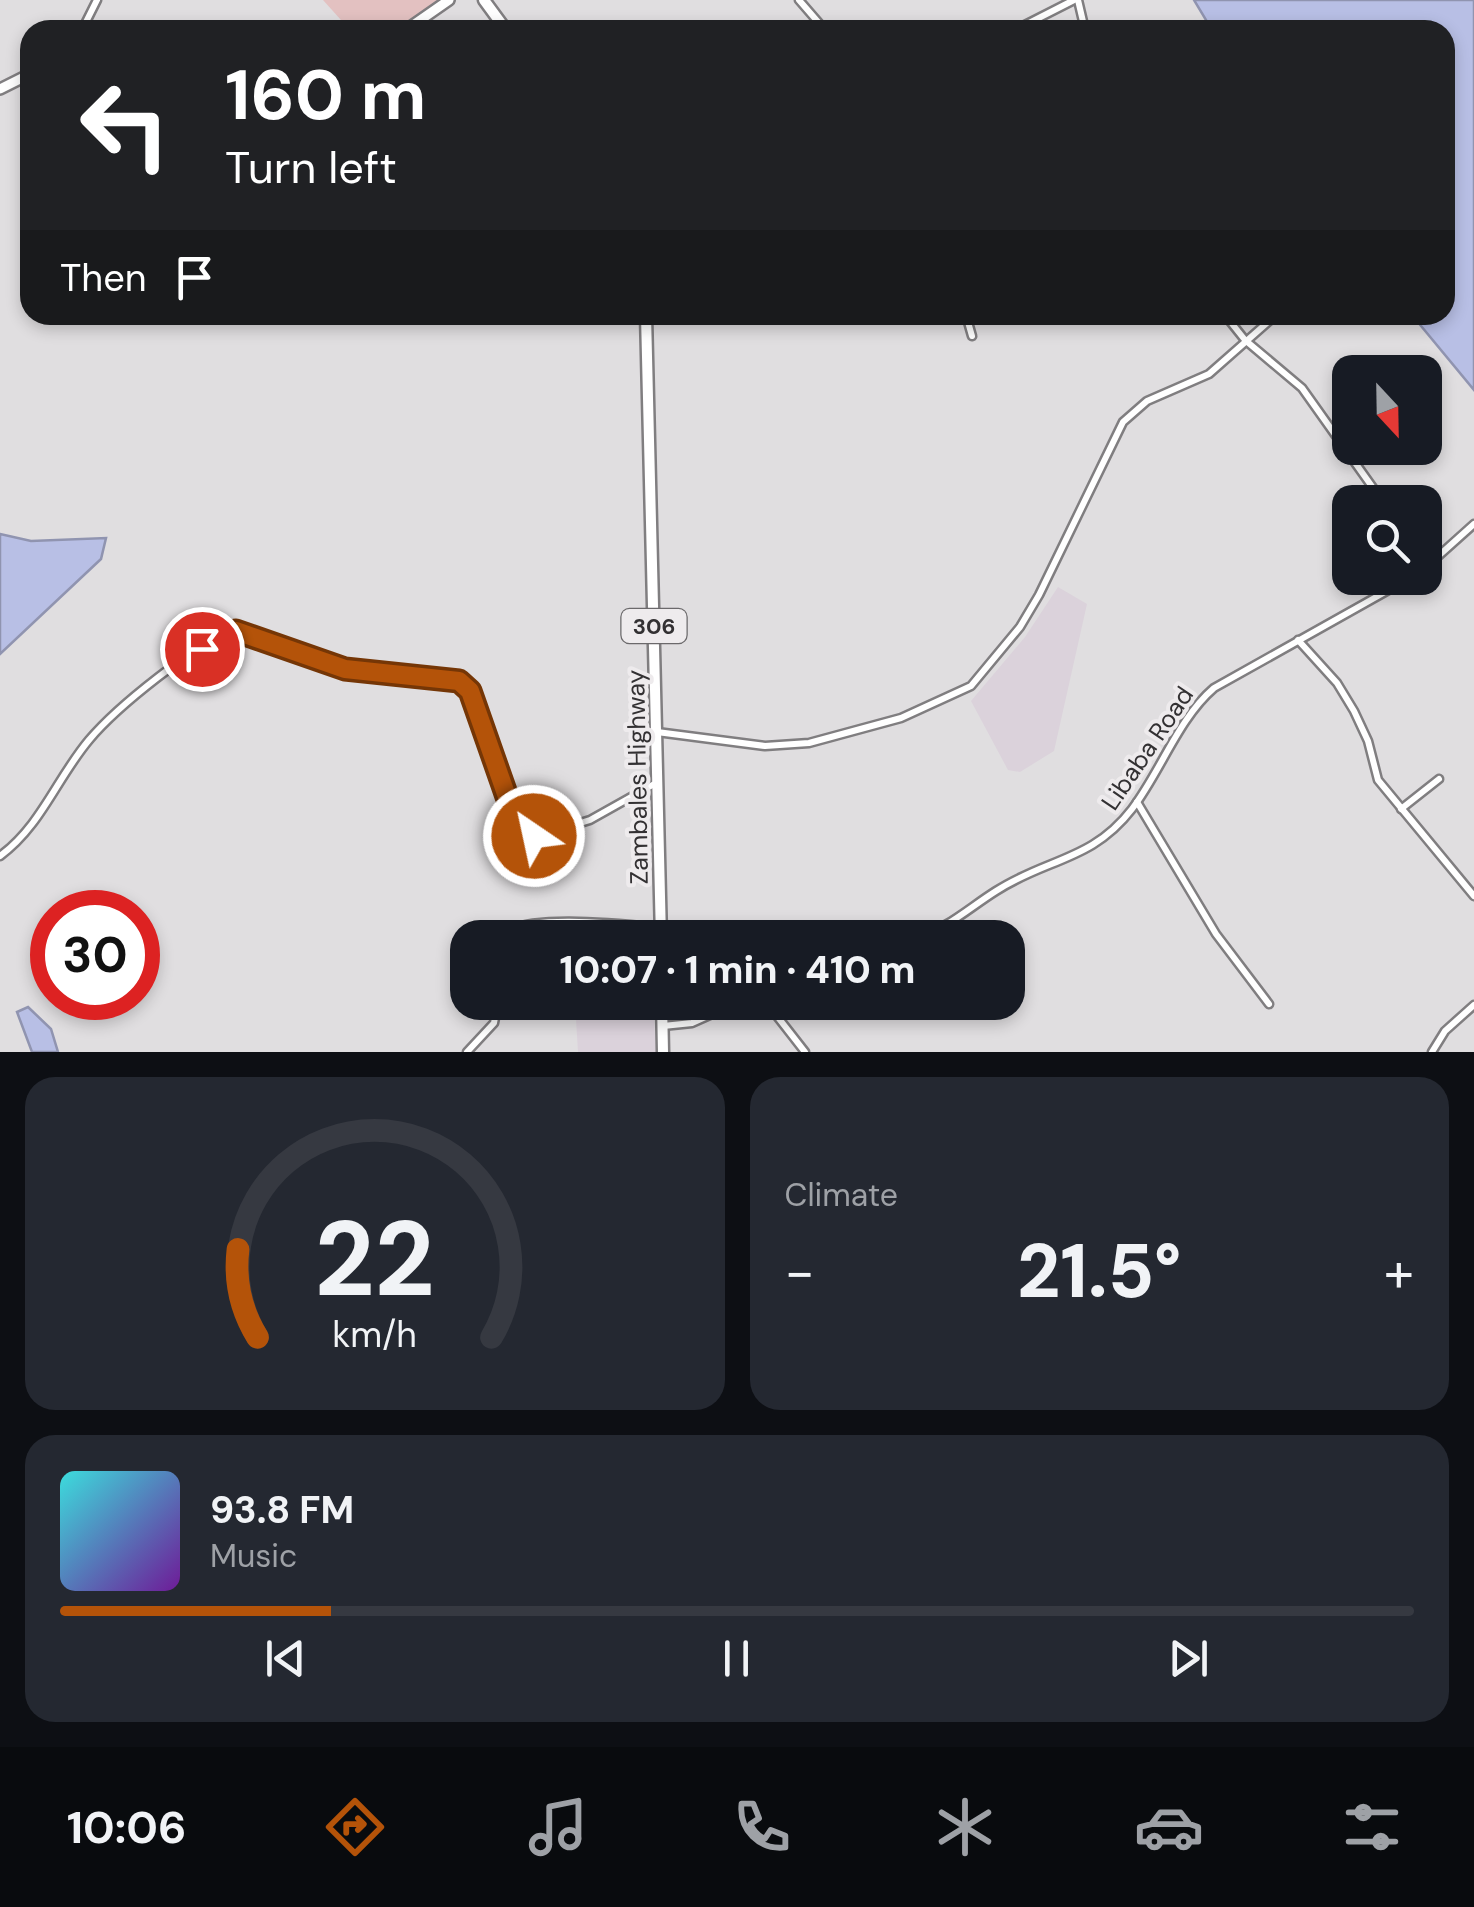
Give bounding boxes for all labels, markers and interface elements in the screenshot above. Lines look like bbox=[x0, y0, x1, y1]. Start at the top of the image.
text: 160 m bbox=[225, 50, 426, 141]
icon: left bbox=[60, 60, 190, 190]
text: Turn left bbox=[225, 138, 397, 197]
icon: arrive bbox=[167, 250, 222, 305]
text: Then bbox=[60, 253, 147, 303]
north arrow bbox=[1332, 355, 1442, 465]
map controls bbox=[1332, 355, 1442, 595]
button: search bbox=[1332, 485, 1442, 595]
pin bbox=[160, 607, 245, 692]
road number: 306 bbox=[622, 609, 686, 643]
icon: arrive bbox=[175, 622, 230, 677]
street label: Zambales Highway bbox=[619, 669, 656, 885]
street label: Libaba Road bbox=[1094, 680, 1201, 817]
position arrow bbox=[482, 784, 586, 888]
speed limit sign: 30 bbox=[30, 890, 160, 1020]
text: 10:07 · 1 min · 410 m bbox=[559, 945, 916, 995]
text: Climate bbox=[785, 1174, 898, 1216]
text: 22 bbox=[315, 1192, 435, 1327]
text: 21.5° bbox=[1017, 1223, 1181, 1320]
text: − bbox=[785, 1236, 815, 1308]
text: + bbox=[1384, 1236, 1414, 1308]
text: km/h bbox=[333, 1312, 417, 1358]
text: 93.8 FM bbox=[210, 1485, 354, 1535]
text: Music bbox=[210, 1535, 297, 1577]
icon: previous bbox=[258, 1631, 313, 1686]
icon: pause bbox=[709, 1631, 764, 1686]
icon: next bbox=[1161, 1631, 1216, 1686]
icon: directions bbox=[320, 1792, 390, 1862]
icon: music bbox=[523, 1792, 593, 1862]
icon: phone bbox=[727, 1792, 797, 1862]
icon: climate bbox=[930, 1792, 1000, 1862]
icon: car bbox=[1134, 1792, 1204, 1862]
icon: filters bbox=[1337, 1792, 1407, 1862]
text: 10:06 bbox=[67, 1798, 186, 1857]

